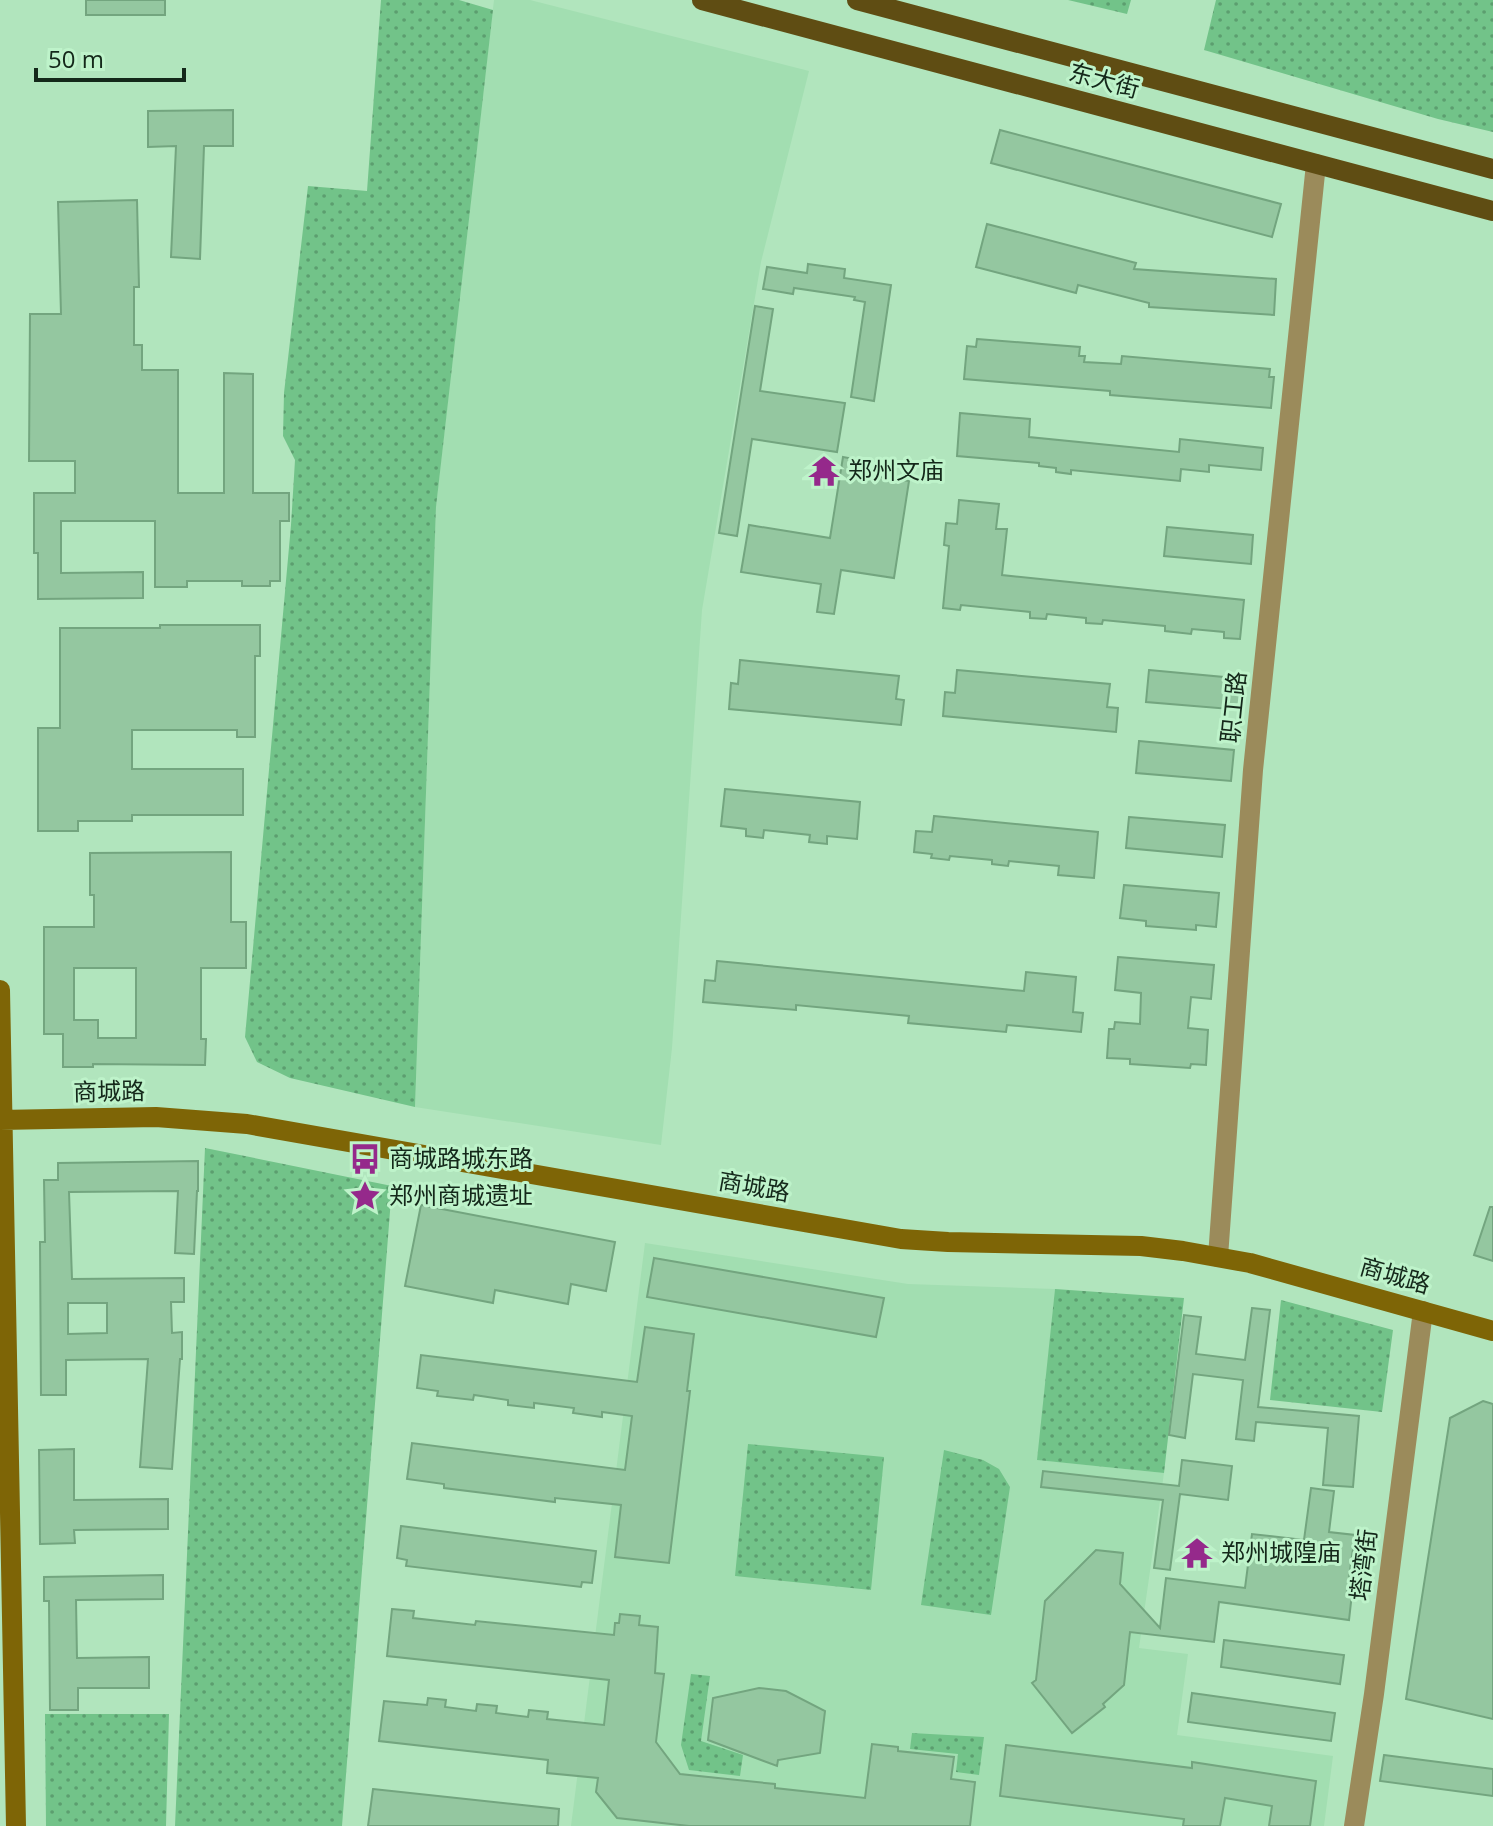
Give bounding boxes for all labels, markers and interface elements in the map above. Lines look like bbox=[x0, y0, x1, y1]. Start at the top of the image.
scale bar bbox=[36, 32, 184, 82]
text: 50 m bbox=[48, 42, 104, 75]
street label: 东大街 bbox=[1065, 54, 1143, 105]
place label: 郑州文庙 bbox=[848, 453, 944, 486]
temple icon: 郑州文庙 bbox=[807, 454, 841, 488]
street label: 职工路 bbox=[1212, 669, 1253, 744]
street label: 商城路 bbox=[73, 1073, 145, 1108]
place label: 商城路城东路 bbox=[389, 1141, 533, 1174]
bus stop icon: 商城路城东路 bbox=[348, 1142, 382, 1176]
street label: 商城路 bbox=[716, 1163, 793, 1208]
place label: 郑州商城遗址 bbox=[389, 1178, 533, 1211]
place icon: 郑州商城遗址 bbox=[348, 1179, 382, 1213]
street label: 商城路 bbox=[1356, 1249, 1435, 1300]
street label: 塔湾街 bbox=[1342, 1527, 1383, 1603]
place label: 郑州城隍庙 bbox=[1221, 1535, 1341, 1568]
temple icon: 郑州城隍庙 bbox=[1180, 1536, 1214, 1570]

